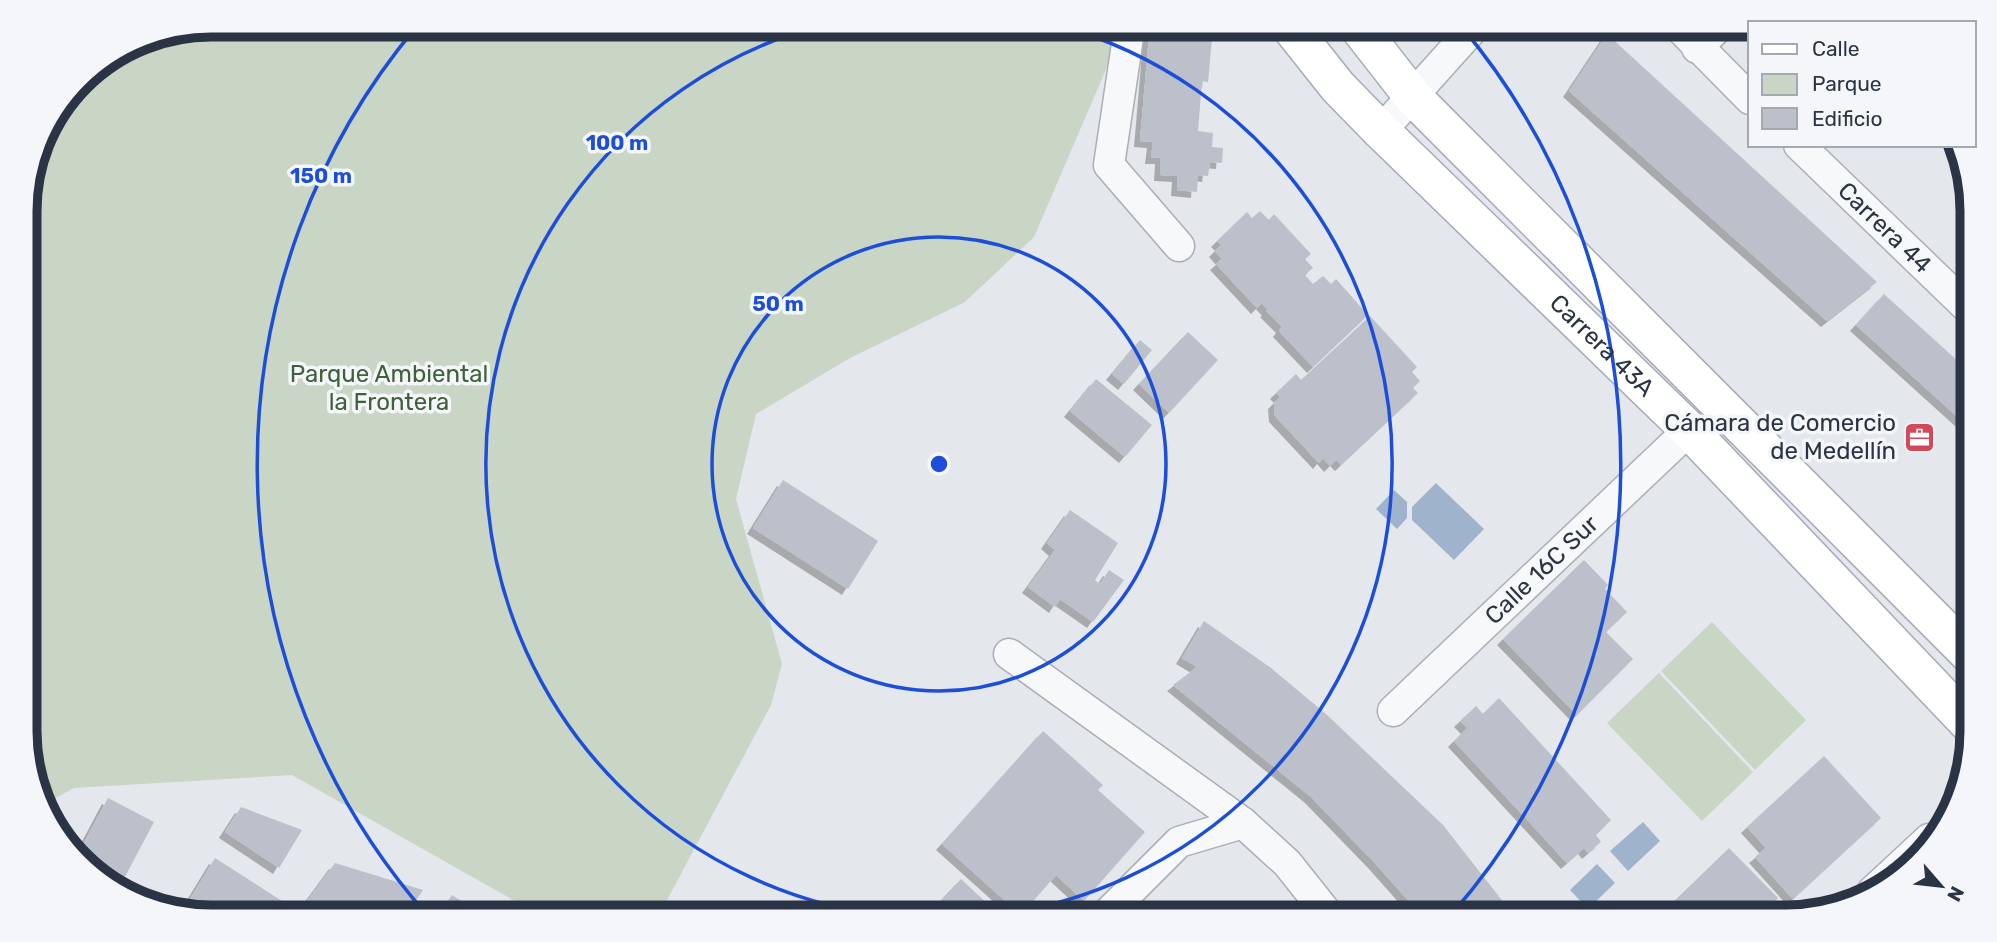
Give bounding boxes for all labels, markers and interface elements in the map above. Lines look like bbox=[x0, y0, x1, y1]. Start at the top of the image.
legend bbox=[1748, 21, 1976, 147]
text: Calle bbox=[1812, 36, 1860, 61]
text: Parque bbox=[1812, 71, 1882, 96]
text: Edificio bbox=[1812, 106, 1882, 131]
text: 100 m bbox=[586, 130, 648, 155]
text: 150 m bbox=[290, 163, 352, 188]
street label: Carrera 44 bbox=[1832, 176, 1937, 279]
street label: Carrera 43A bbox=[1544, 289, 1660, 402]
text: 50 m bbox=[752, 291, 804, 316]
park label: Parque Ambiental la Frontera bbox=[290, 360, 488, 416]
place label: Cámara de Comercio de Medellín bbox=[1664, 409, 1896, 465]
office icon: Cámara de Comercio de Medellín bbox=[1902, 420, 1936, 454]
centre of rings bbox=[927, 452, 951, 476]
street label: Calle 16C Sur bbox=[1479, 510, 1604, 630]
north arrow bbox=[1906, 851, 1976, 921]
text: N bbox=[1942, 882, 1969, 905]

